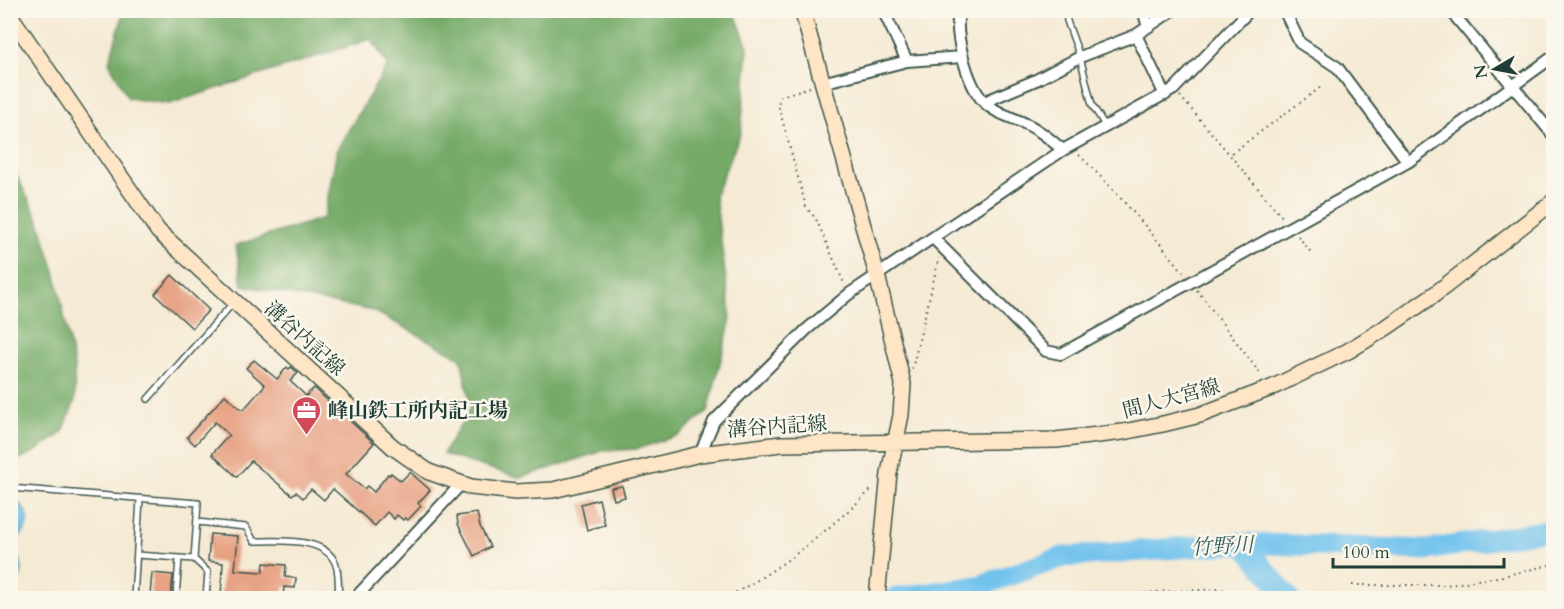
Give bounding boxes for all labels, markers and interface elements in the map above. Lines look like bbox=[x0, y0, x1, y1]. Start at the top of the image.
north arrow bbox=[1465, 39, 1525, 99]
text: N bbox=[1469, 63, 1493, 80]
street label: 溝谷内記線 bbox=[258, 295, 351, 382]
street label: 間人大宮線 bbox=[1119, 373, 1223, 424]
office icon: 峰山鉄工所内記工場 bbox=[291, 394, 323, 436]
place label: 峰山鉄工所内記工場 bbox=[328, 397, 508, 424]
street label: 溝谷内記線 bbox=[726, 410, 828, 443]
water label: 竹野川 bbox=[1190, 530, 1256, 563]
scale bar bbox=[1333, 531, 1504, 569]
text: 100 m bbox=[1342, 540, 1390, 565]

